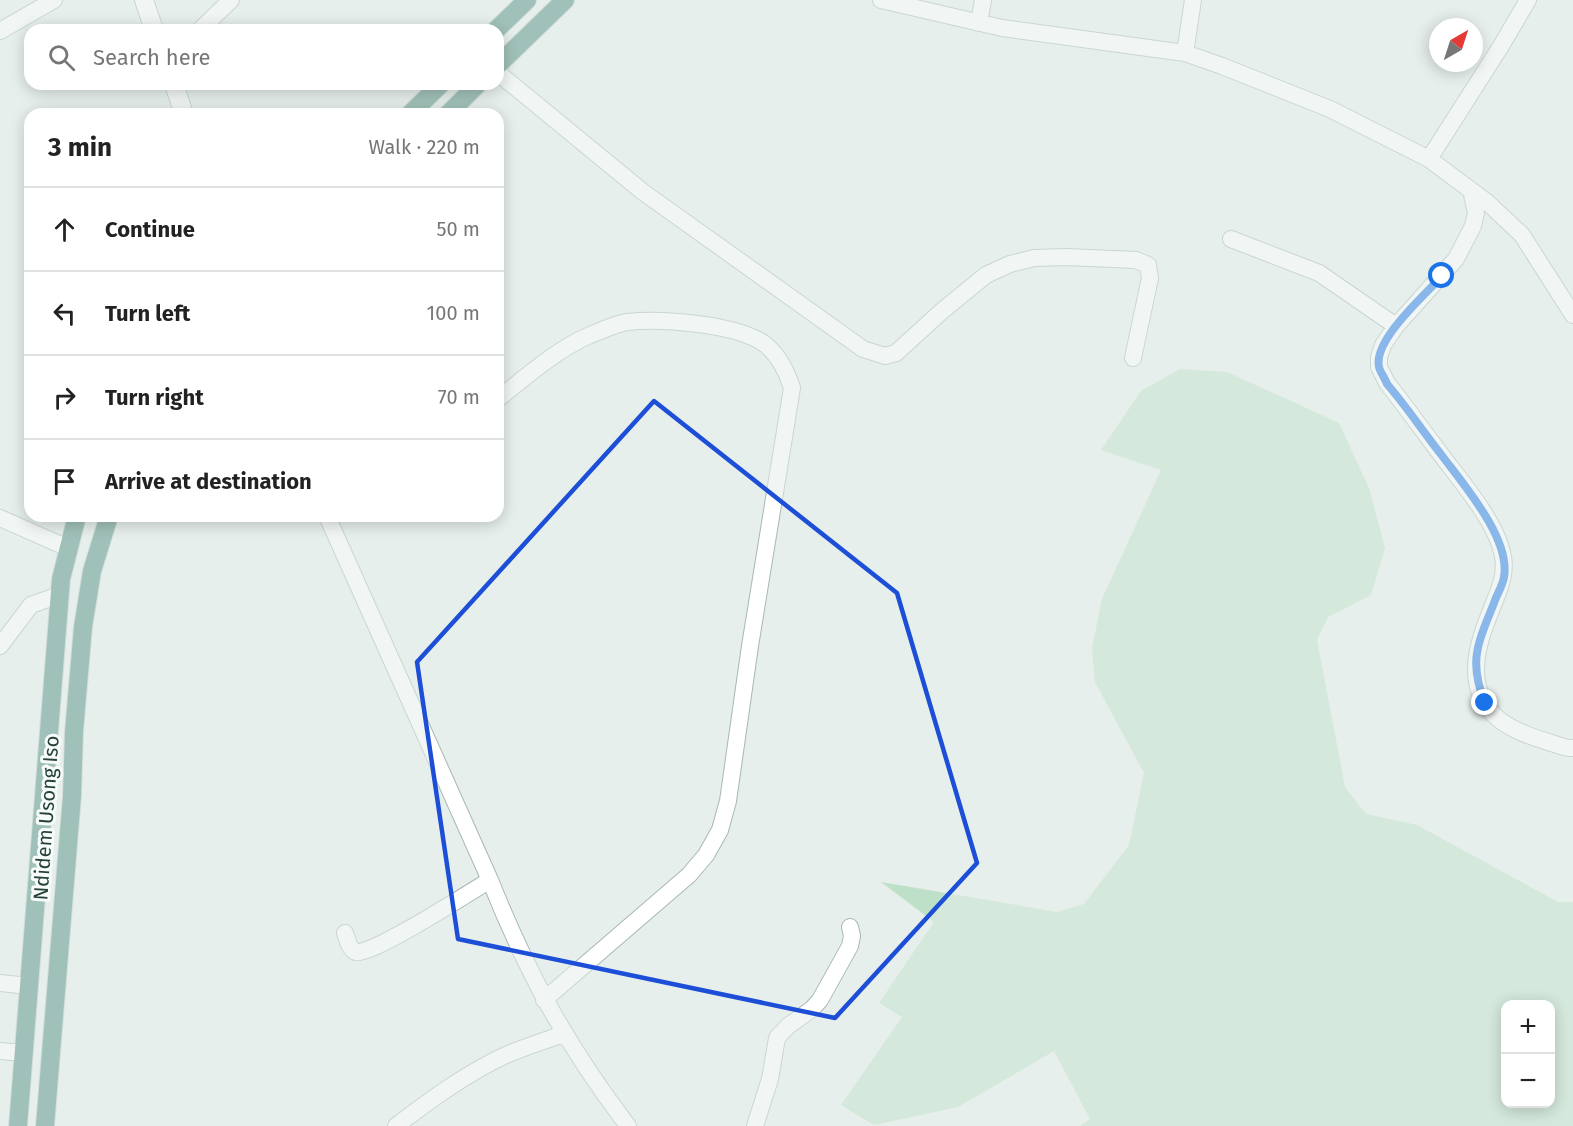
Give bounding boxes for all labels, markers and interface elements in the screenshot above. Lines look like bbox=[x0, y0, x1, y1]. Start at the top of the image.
north arrow bbox=[1429, 18, 1483, 72]
search box bbox=[24, 24, 504, 90]
icon: search bbox=[45, 41, 78, 74]
text: Search here bbox=[93, 44, 211, 71]
text: 3 min bbox=[48, 132, 112, 163]
text: Walk · 220 m bbox=[369, 135, 480, 159]
icon: ahead bbox=[48, 213, 81, 246]
text: Continue bbox=[105, 216, 195, 243]
text: 50 m bbox=[436, 217, 480, 241]
route start bbox=[1428, 262, 1454, 288]
icon: left bbox=[48, 297, 81, 330]
text: Turn left bbox=[105, 300, 190, 327]
text: 100 m bbox=[427, 301, 480, 325]
icon: right bbox=[48, 381, 81, 414]
text: Turn right bbox=[105, 384, 204, 411]
text: 70 m bbox=[438, 385, 480, 409]
icon: arrive bbox=[48, 465, 81, 498]
text: Arrive at destination bbox=[105, 468, 312, 495]
route end bbox=[1471, 689, 1497, 715]
street label: Ndidem Usong Iso bbox=[28, 735, 64, 901]
map controls bbox=[1501, 1000, 1555, 1108]
button: + bbox=[1501, 1000, 1555, 1054]
button: − bbox=[1501, 1054, 1555, 1108]

